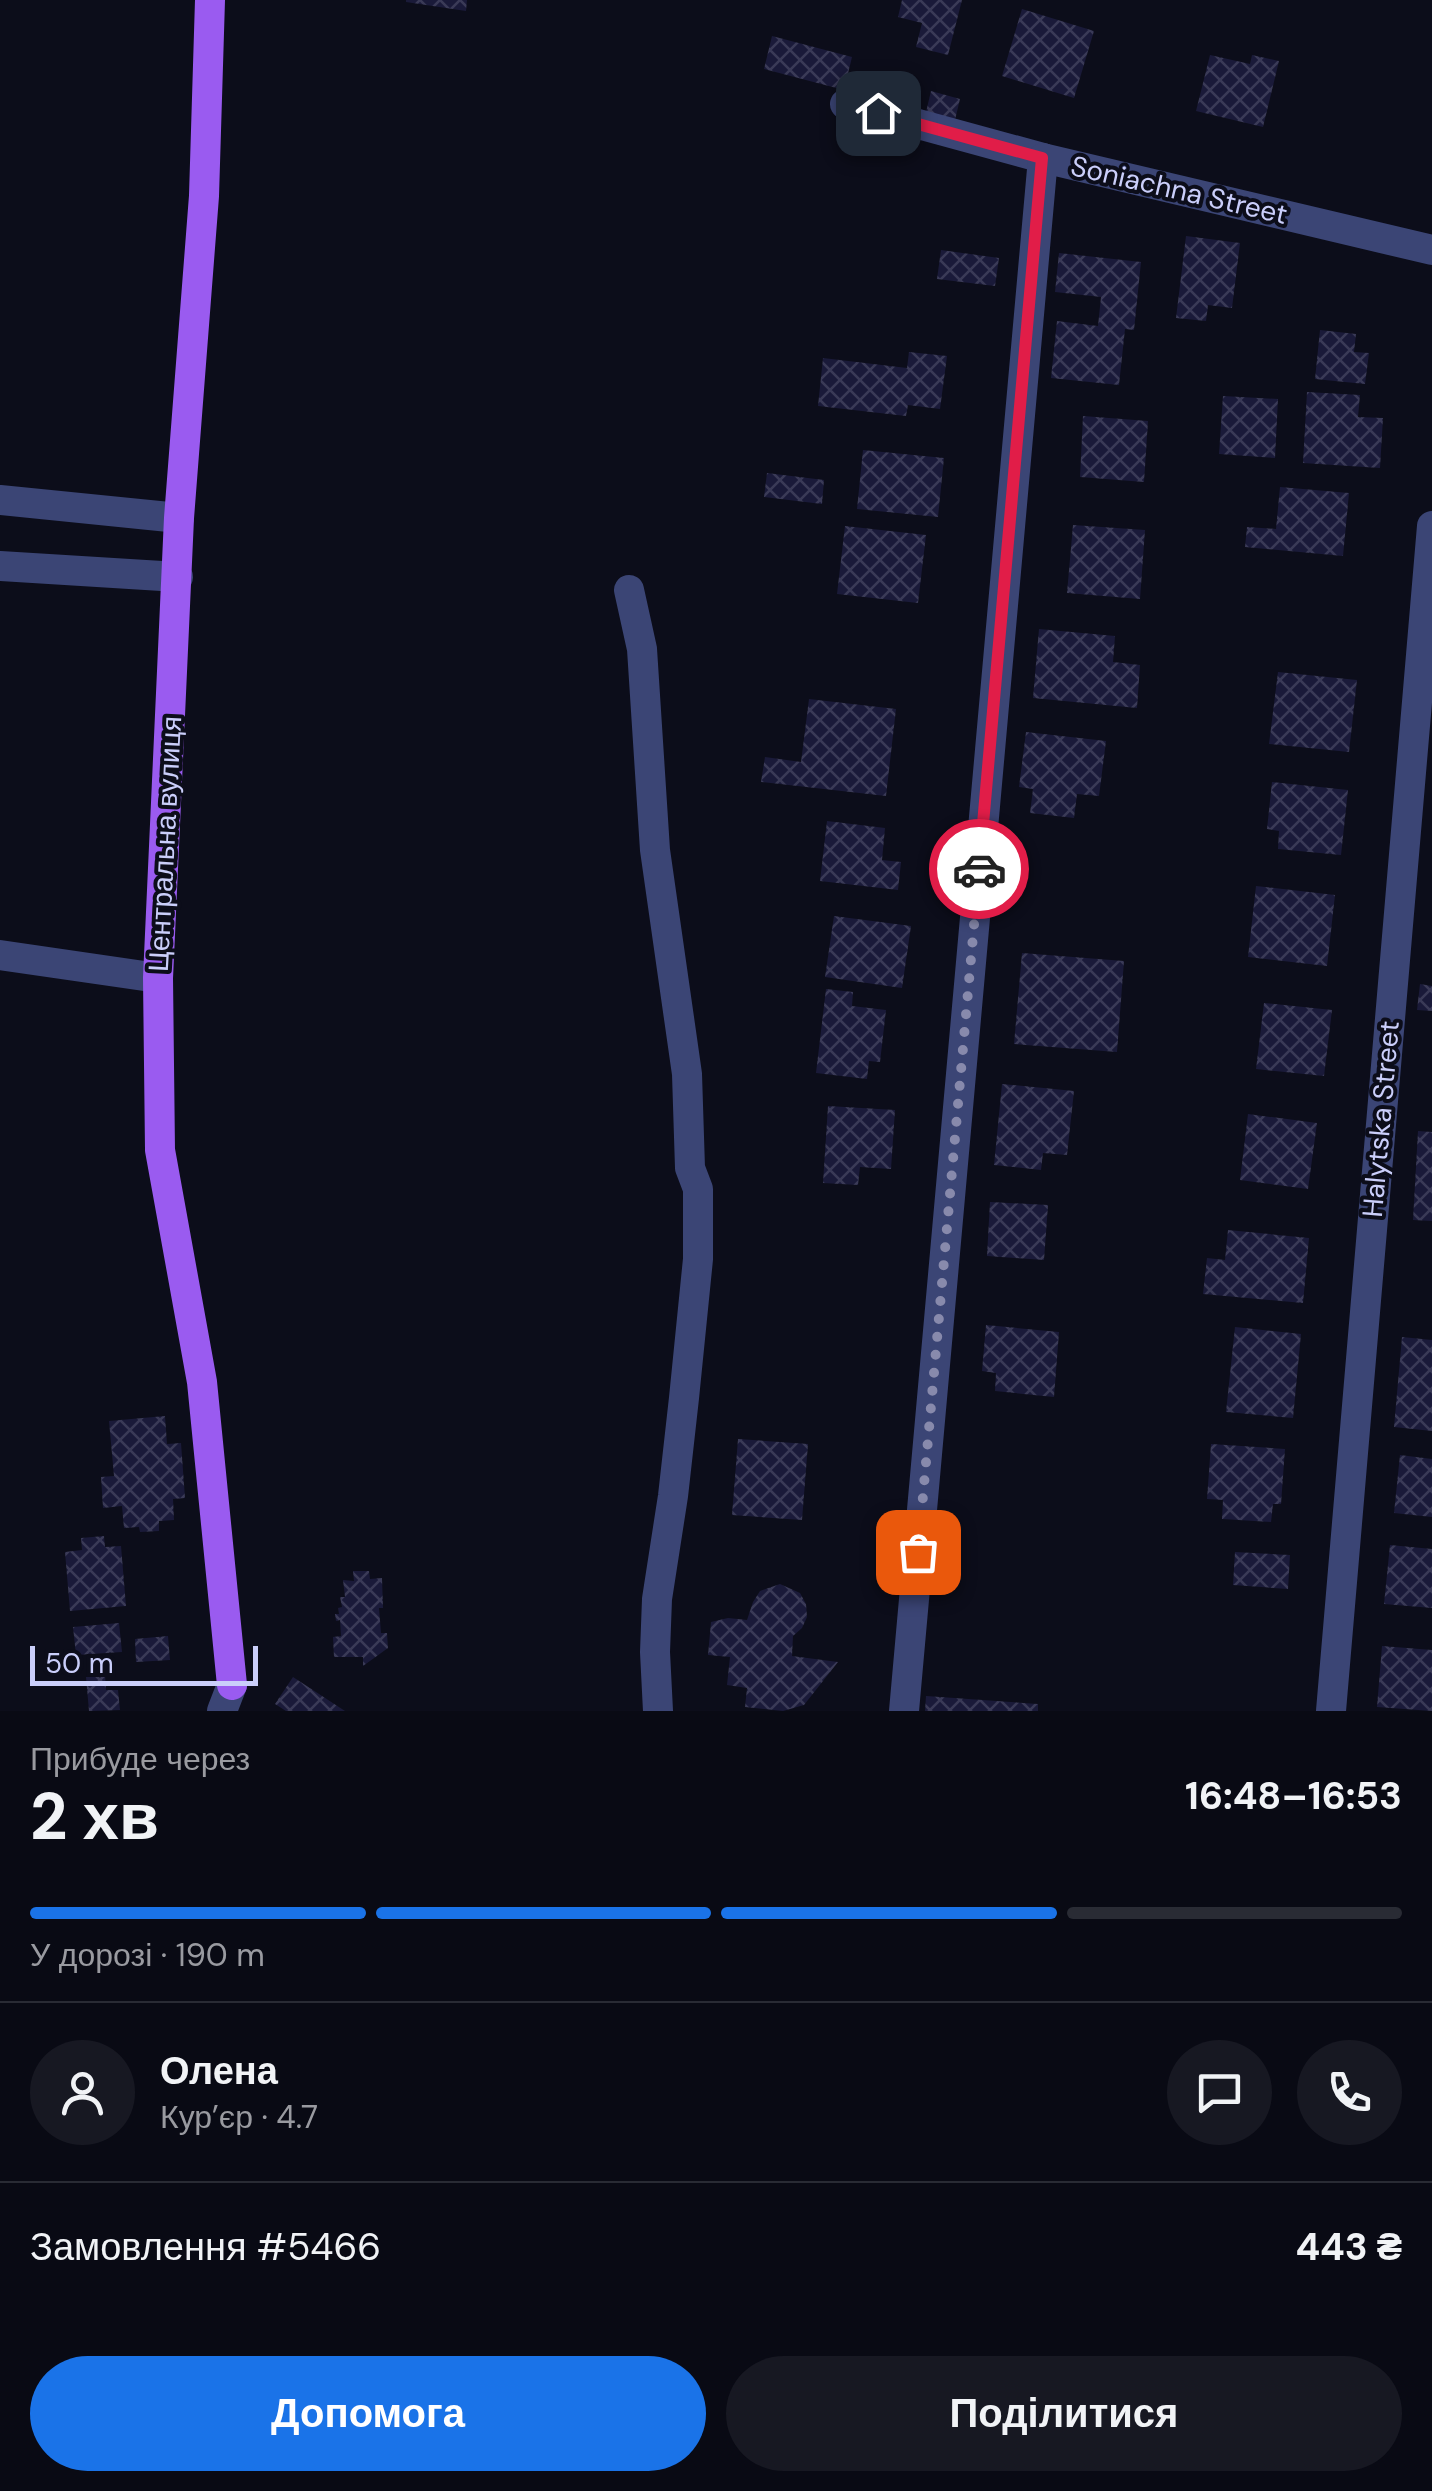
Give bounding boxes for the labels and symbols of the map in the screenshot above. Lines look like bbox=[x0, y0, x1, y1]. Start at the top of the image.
pin bbox=[836, 71, 921, 156]
street label: Soniachna Street bbox=[1067, 147, 1291, 233]
street label: Центральна вулиця bbox=[140, 715, 190, 973]
courier bbox=[929, 819, 1029, 919]
street label: Halytska Street bbox=[1354, 1019, 1408, 1219]
pin bbox=[876, 1510, 961, 1595]
scale bar bbox=[30, 1641, 258, 1686]

